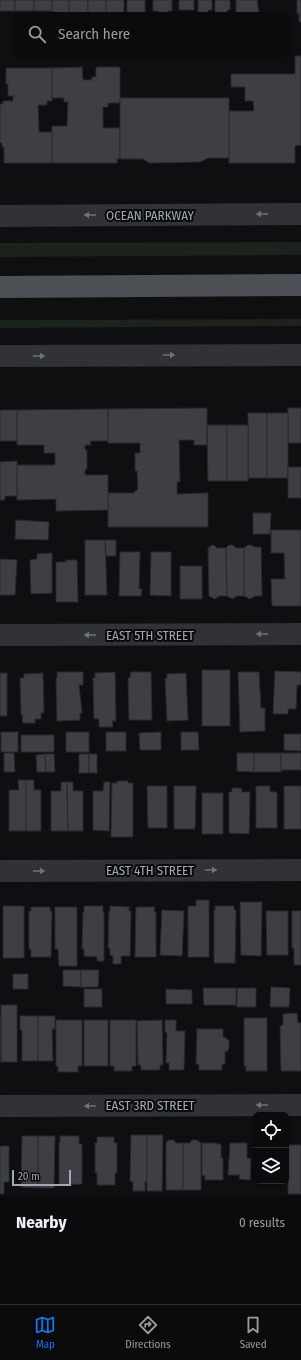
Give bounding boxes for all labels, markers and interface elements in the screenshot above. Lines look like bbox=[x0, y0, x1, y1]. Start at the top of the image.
search box bbox=[12, 12, 289, 56]
icon: search bbox=[26, 23, 48, 45]
text: Search here bbox=[58, 25, 130, 43]
street label: OCEAN PARKWAY bbox=[106, 208, 194, 223]
one-way arrow bbox=[255, 211, 268, 217]
one-way arrow bbox=[83, 212, 96, 218]
one-way arrow bbox=[163, 352, 176, 358]
one-way arrow bbox=[33, 353, 46, 359]
street label: EAST 5TH STREET bbox=[106, 628, 194, 643]
one-way arrow bbox=[255, 631, 268, 637]
one-way arrow bbox=[83, 632, 96, 638]
street label: EAST 4TH STREET bbox=[106, 863, 194, 878]
one-way arrow bbox=[33, 867, 45, 874]
one-way arrow bbox=[205, 867, 218, 873]
street label: EAST 3RD STREET bbox=[105, 1098, 195, 1113]
one-way arrow bbox=[84, 1102, 96, 1109]
one-way arrow bbox=[255, 1102, 268, 1108]
map controls bbox=[253, 1112, 289, 1184]
button: locate bbox=[253, 1112, 289, 1148]
button: layers bbox=[253, 1148, 289, 1184]
scale bar bbox=[12, 1168, 71, 1187]
text: 20 m bbox=[18, 1170, 40, 1183]
text: Nearby bbox=[16, 1212, 67, 1233]
text: 0 results bbox=[239, 1215, 285, 1230]
tab: Map bbox=[34, 1314, 56, 1351]
tab: Directions bbox=[125, 1314, 171, 1351]
tab: Saved bbox=[240, 1314, 267, 1351]

